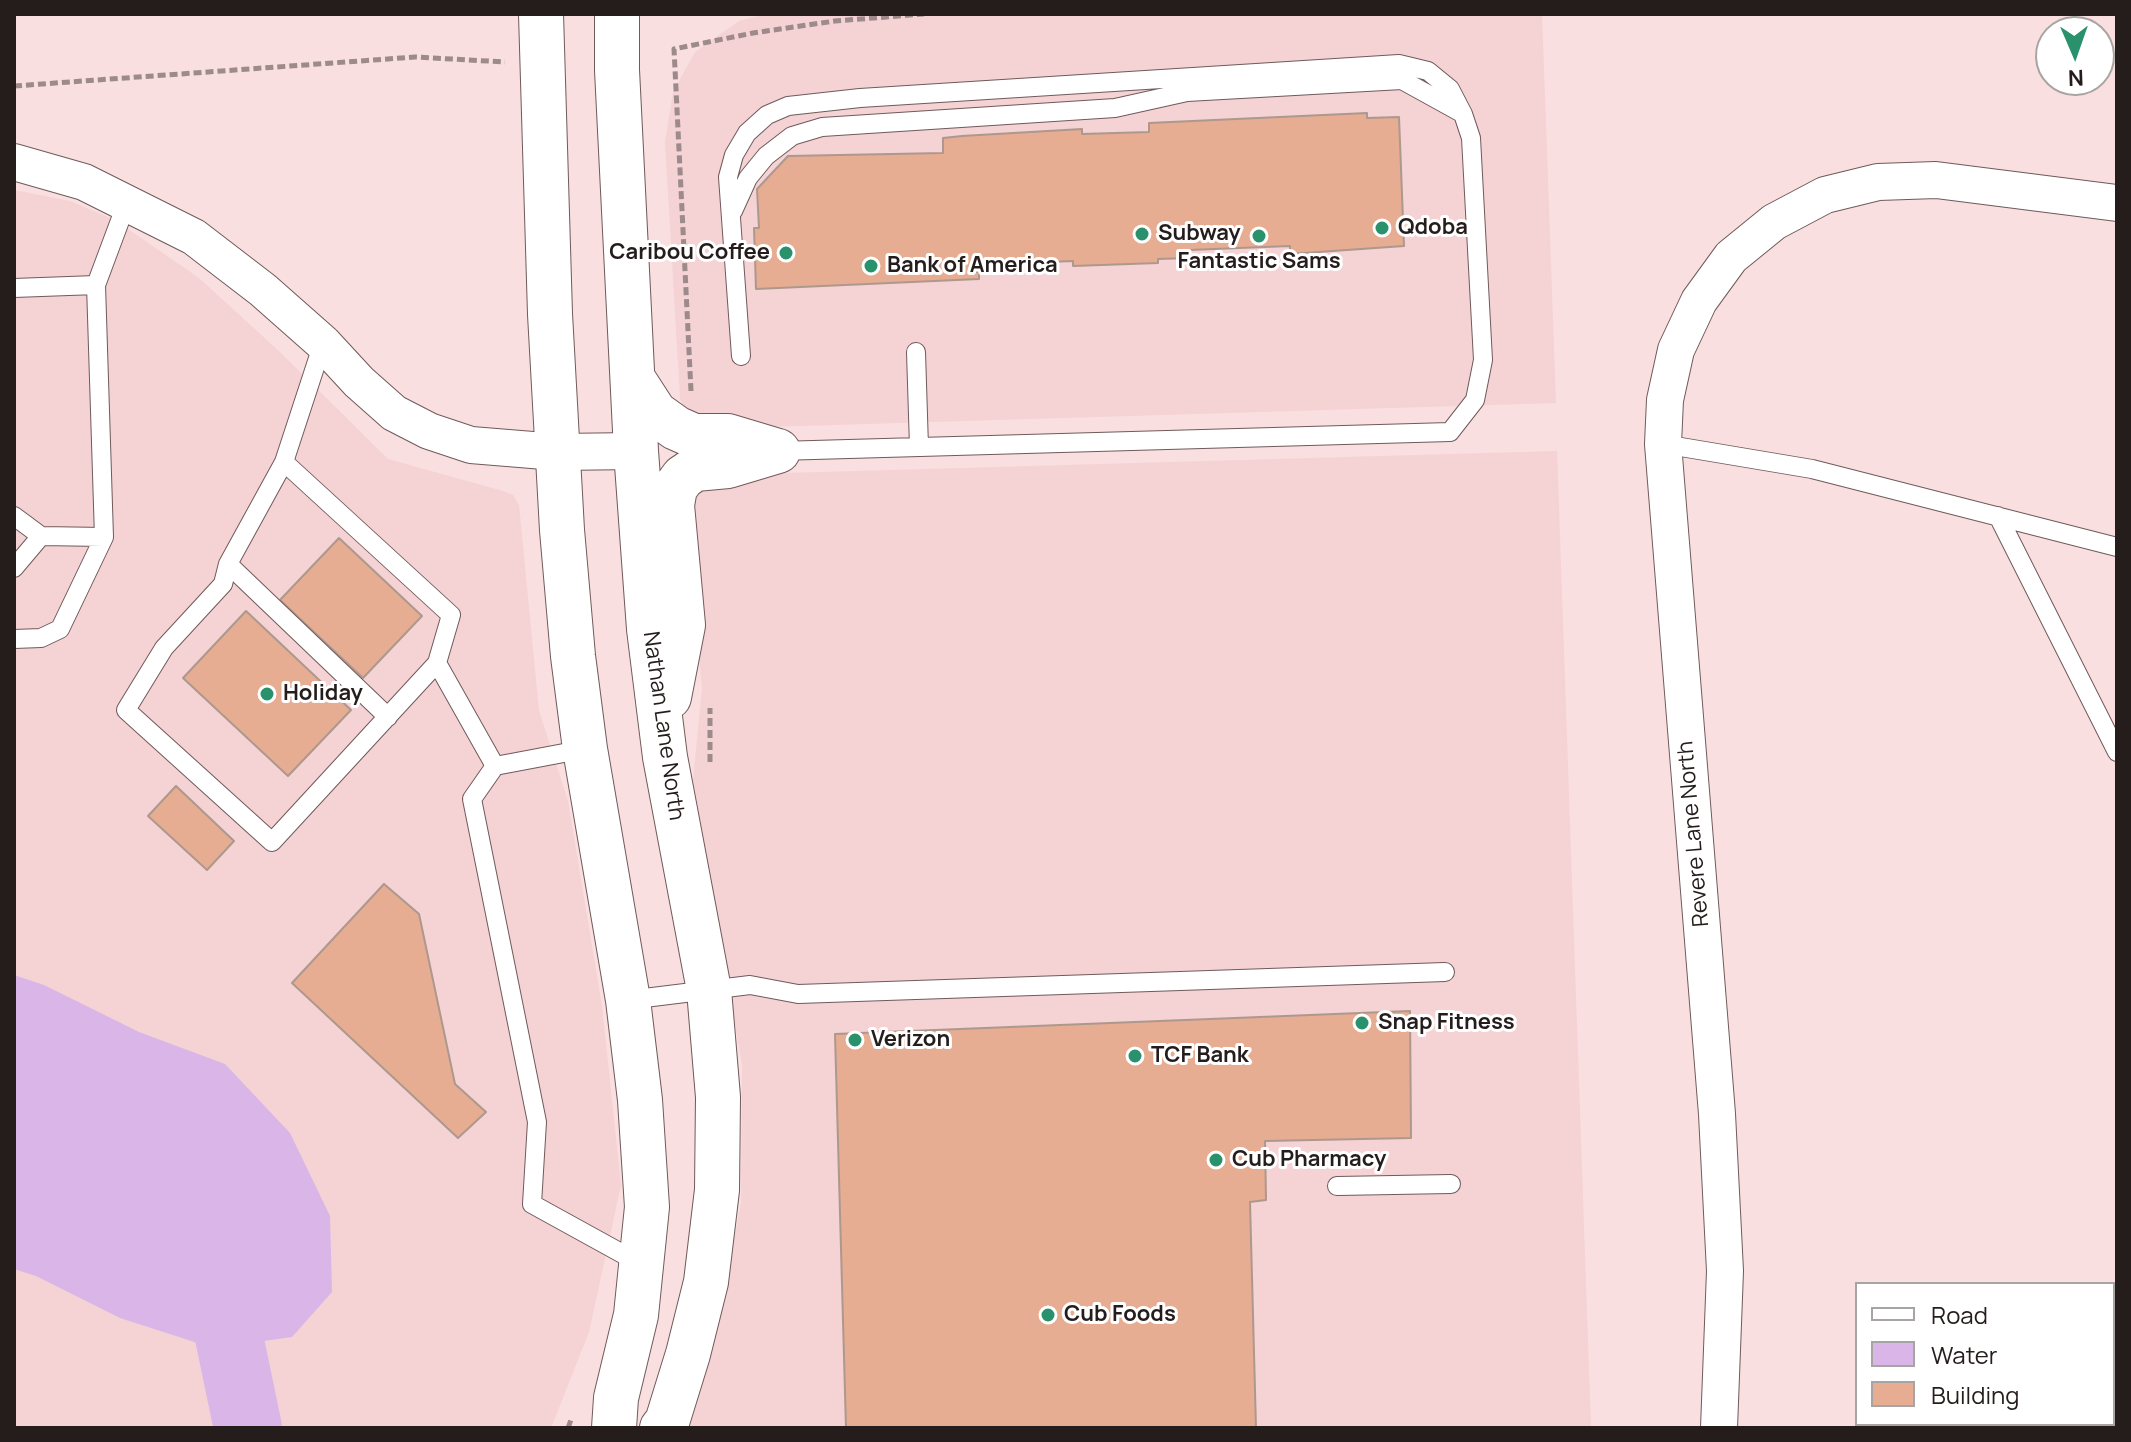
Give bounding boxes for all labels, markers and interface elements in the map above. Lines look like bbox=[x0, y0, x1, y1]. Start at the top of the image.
north arrow bbox=[2035, 16, 2115, 96]
text: N bbox=[2067, 63, 2084, 93]
place label: Qdoba bbox=[1398, 215, 1468, 241]
marker: Qdoba bbox=[1373, 219, 1391, 237]
place label: Subway bbox=[1158, 221, 1241, 247]
marker: Subway bbox=[1133, 225, 1151, 243]
marker: Fantastic Sams bbox=[1250, 227, 1268, 245]
place label: Caribou Coffee bbox=[609, 240, 770, 266]
marker: Caribou Coffee bbox=[777, 244, 795, 262]
place label: Fantastic Sams bbox=[1177, 249, 1341, 275]
place label: Bank of America bbox=[887, 253, 1058, 279]
marker: Bank of America bbox=[862, 257, 880, 275]
street label: Nathan Lane North bbox=[637, 630, 689, 822]
place label: Holiday bbox=[283, 681, 363, 707]
marker: Holiday bbox=[258, 685, 276, 703]
street label: Revere Lane North bbox=[1673, 740, 1715, 928]
place label: Snap Fitness bbox=[1378, 1010, 1515, 1036]
marker: Snap Fitness bbox=[1353, 1014, 1371, 1032]
place label: Verizon bbox=[871, 1027, 950, 1053]
marker: Verizon bbox=[846, 1031, 864, 1049]
place label: TCF Bank bbox=[1151, 1043, 1249, 1069]
marker: TCF Bank bbox=[1126, 1047, 1144, 1065]
place label: Cub Pharmacy bbox=[1232, 1147, 1386, 1173]
marker: Cub Pharmacy bbox=[1207, 1151, 1225, 1169]
legend bbox=[1855, 1282, 2115, 1426]
text: Road bbox=[1931, 1298, 1988, 1331]
place label: Cub Foods bbox=[1064, 1302, 1176, 1328]
marker: Cub Foods bbox=[1039, 1306, 1057, 1324]
text: Water bbox=[1931, 1338, 1998, 1371]
text: Building bbox=[1931, 1378, 2019, 1411]

